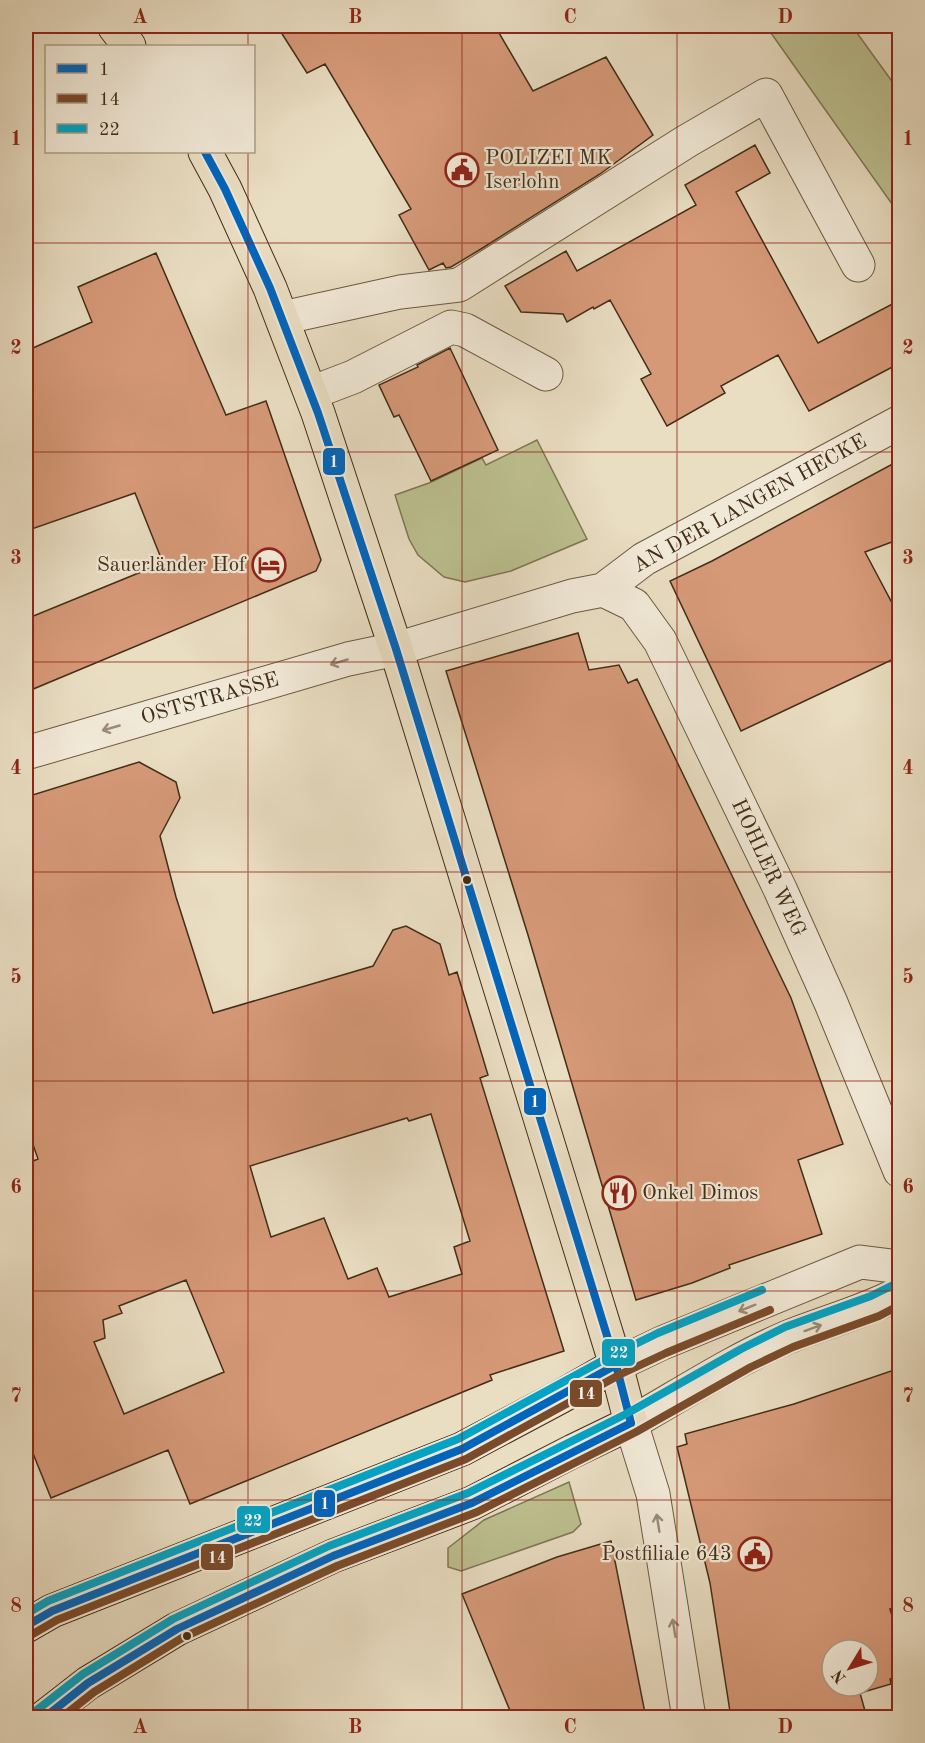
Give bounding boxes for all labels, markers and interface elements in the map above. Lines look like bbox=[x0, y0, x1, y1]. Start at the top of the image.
text: A bbox=[132, 8, 148, 28]
text: B bbox=[348, 8, 362, 28]
text: C bbox=[563, 8, 577, 28]
text: D bbox=[777, 8, 793, 28]
legend bbox=[45, 45, 255, 153]
text: 1 bbox=[99, 61, 109, 79]
text: 14 bbox=[99, 91, 120, 109]
text: 22 bbox=[99, 121, 120, 139]
text: 1 bbox=[10, 130, 22, 150]
text: 1 bbox=[902, 130, 914, 150]
place label: POLIZEI MK Iserlohn bbox=[485, 148, 612, 193]
public building icon: POLIZEI MK Iserlohn bbox=[444, 152, 480, 188]
text: 2 bbox=[10, 339, 22, 359]
text: 2 bbox=[902, 339, 914, 359]
street label: AN DER LANGEN HECKE bbox=[630, 431, 870, 577]
line badge: 1 bbox=[322, 447, 346, 476]
text: 1 bbox=[329, 455, 339, 471]
hotel icon: Sauerländer Hof bbox=[251, 547, 287, 583]
text: 3 bbox=[10, 549, 22, 569]
text: 3 bbox=[902, 549, 914, 569]
place label: Sauerländer Hof bbox=[97, 555, 247, 576]
one-way arrow bbox=[329, 657, 348, 668]
street label: OSTSTRASSE bbox=[139, 669, 281, 729]
one-way arrow bbox=[102, 723, 121, 734]
text: 4 bbox=[10, 759, 22, 779]
text: 4 bbox=[902, 759, 914, 779]
street label: HOHLER WEG bbox=[727, 796, 809, 940]
unlabelled marker bbox=[461, 874, 473, 886]
text: 5 bbox=[10, 967, 22, 988]
text: 5 bbox=[902, 967, 914, 988]
line badge: 1 bbox=[523, 1087, 547, 1116]
text: 1 bbox=[530, 1095, 540, 1111]
restaurant icon: Onkel Dimos bbox=[601, 1175, 637, 1211]
text: 6 bbox=[10, 1178, 22, 1198]
text: 6 bbox=[902, 1178, 914, 1198]
place label: Onkel Dimos bbox=[642, 1183, 758, 1204]
one-way arrow bbox=[738, 1303, 757, 1314]
one-way arrow bbox=[803, 1322, 822, 1333]
line badge: 22 bbox=[601, 1338, 636, 1367]
text: 22 bbox=[610, 1346, 628, 1362]
line badge: 14 bbox=[569, 1379, 603, 1408]
text: 7 bbox=[10, 1387, 22, 1407]
text: 14 bbox=[577, 1387, 595, 1403]
text: 7 bbox=[902, 1387, 914, 1407]
line badge: 1 bbox=[313, 1489, 336, 1518]
text: 1 bbox=[320, 1497, 330, 1513]
line badge: 22 bbox=[236, 1505, 271, 1534]
text: 22 bbox=[244, 1514, 262, 1530]
one-way arrow bbox=[652, 1514, 663, 1533]
public building icon: Postfiliale 643 bbox=[737, 1536, 773, 1572]
line badge: 14 bbox=[200, 1543, 234, 1571]
place label: Postfiliale 643 bbox=[601, 1544, 732, 1565]
text: 14 bbox=[208, 1551, 226, 1567]
text: 8 bbox=[10, 1597, 22, 1617]
text: 8 bbox=[902, 1597, 914, 1617]
one-way arrow bbox=[669, 1618, 680, 1638]
unlabelled marker bbox=[181, 1630, 193, 1642]
north arrow bbox=[820, 1638, 880, 1698]
text: N bbox=[829, 1666, 850, 1686]
text: A bbox=[132, 1718, 148, 1738]
text: B bbox=[348, 1718, 362, 1738]
text: C bbox=[563, 1718, 577, 1738]
text: D bbox=[777, 1718, 793, 1738]

